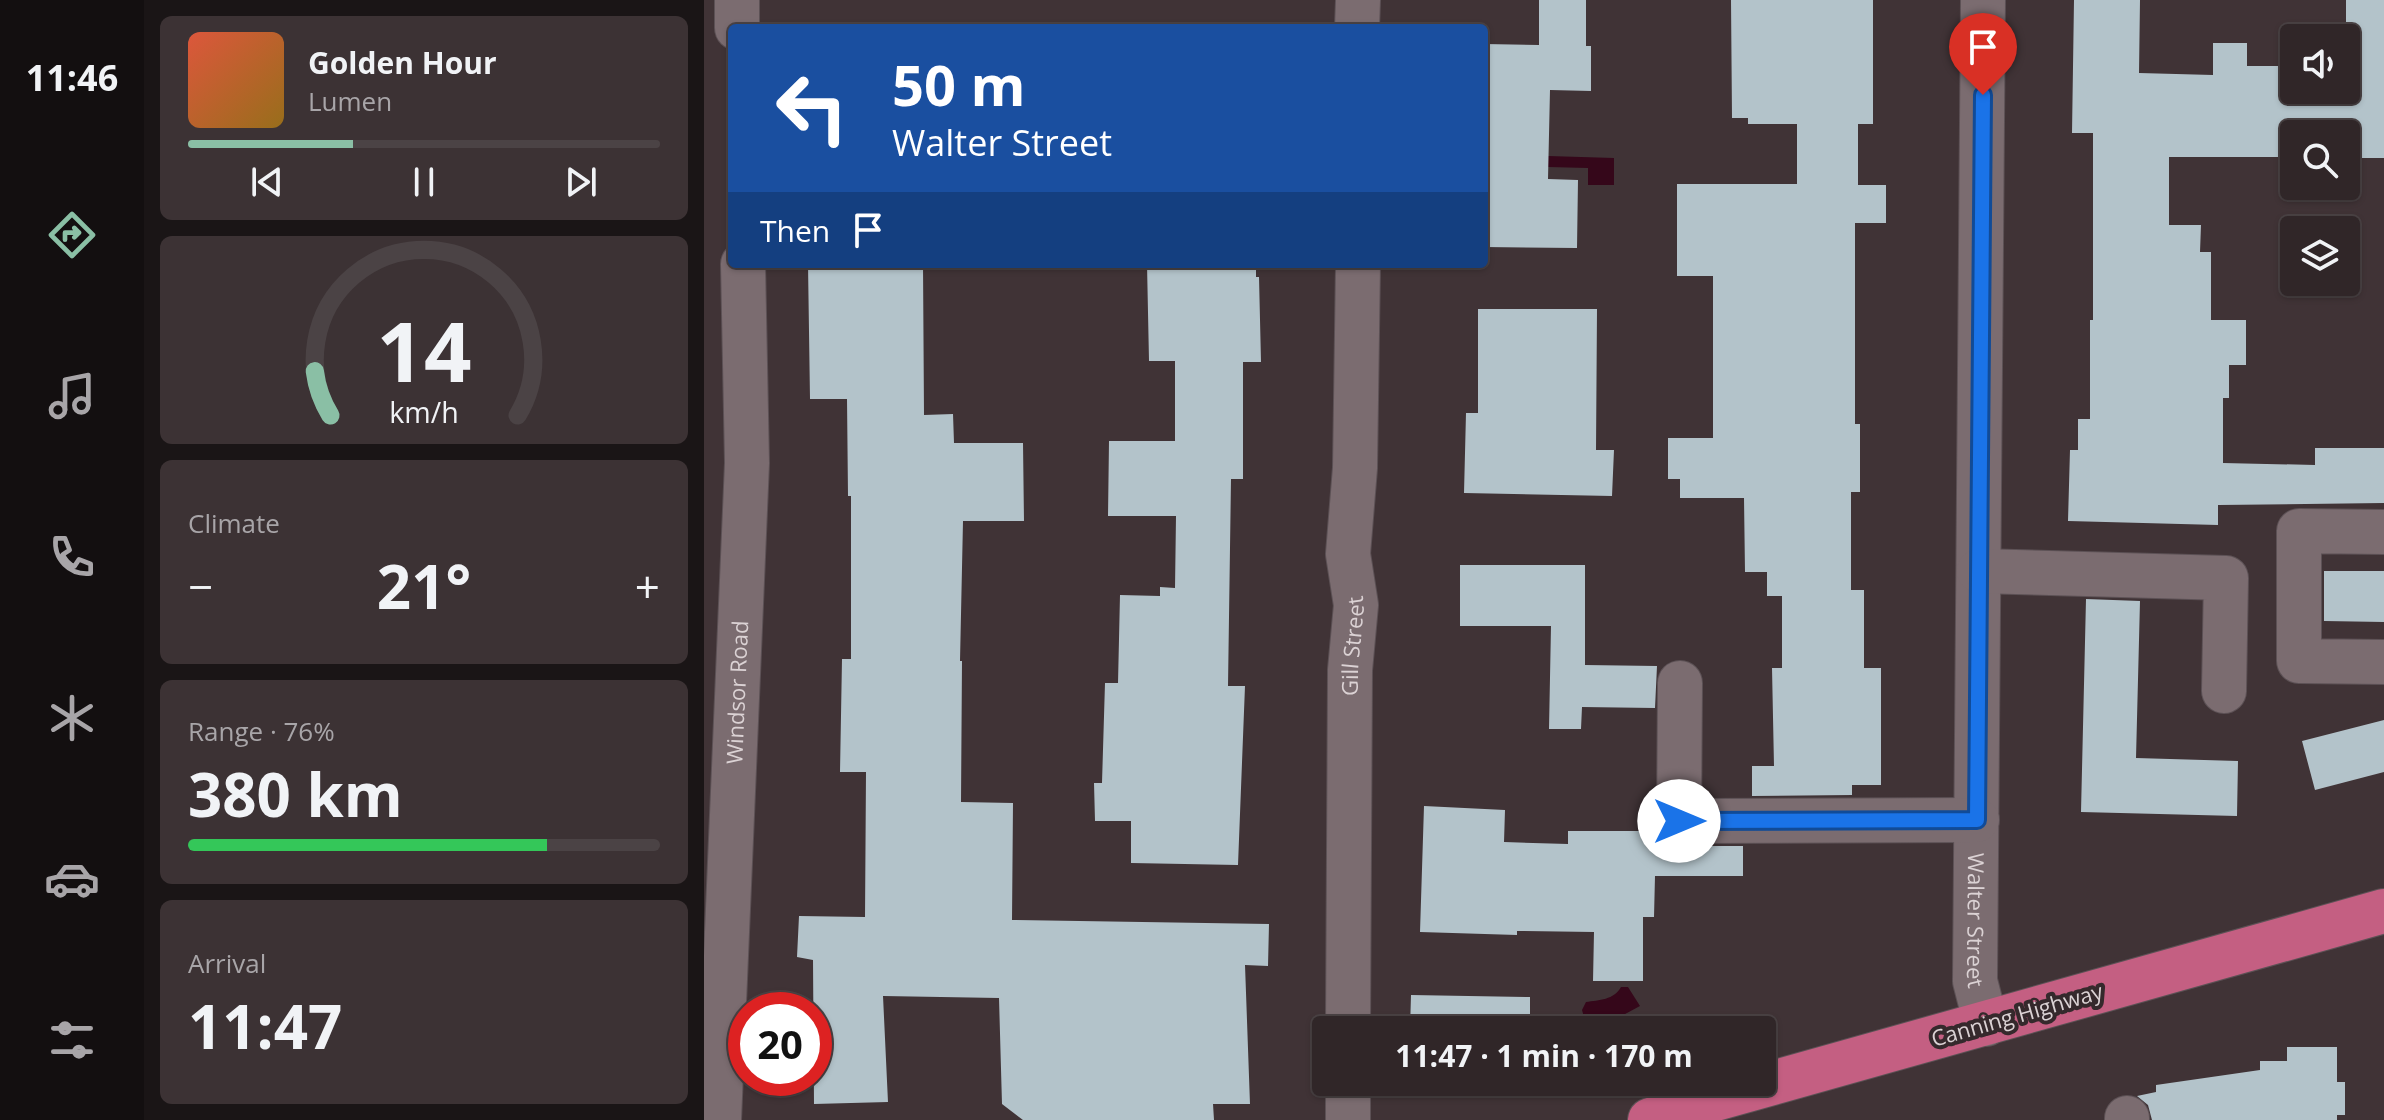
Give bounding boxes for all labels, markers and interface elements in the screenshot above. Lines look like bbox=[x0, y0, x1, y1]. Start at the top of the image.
pin bbox=[1949, 13, 2017, 95]
map controls bbox=[2280, 24, 2360, 296]
button: sound bbox=[2280, 24, 2360, 104]
icon: arrive bbox=[1961, 25, 2005, 69]
text: Golden Hour bbox=[308, 42, 497, 83]
text: 50 m bbox=[892, 46, 1026, 122]
text: 11:46 bbox=[26, 53, 118, 102]
icon: left bbox=[760, 56, 864, 160]
text: Lumen bbox=[308, 83, 392, 119]
text: Walter Street bbox=[892, 118, 1112, 167]
button: search bbox=[2280, 120, 2360, 200]
icon: previous bbox=[245, 160, 289, 204]
icon: pause bbox=[402, 160, 446, 204]
icon: next bbox=[559, 160, 603, 204]
icon: directions bbox=[44, 207, 100, 263]
icon: arrive bbox=[846, 208, 890, 252]
text: Then bbox=[760, 210, 830, 251]
button: layers bbox=[2280, 216, 2360, 296]
text: 14 bbox=[376, 293, 472, 406]
icon: music bbox=[44, 368, 100, 424]
text: km/h bbox=[389, 392, 459, 431]
text: Climate bbox=[188, 505, 280, 541]
icon: phone bbox=[44, 529, 100, 585]
text: 21° bbox=[377, 545, 471, 627]
text: − bbox=[188, 556, 213, 616]
text: + bbox=[635, 556, 660, 616]
street label: Gill Street bbox=[1334, 594, 1370, 696]
street label: Windsor Road bbox=[718, 620, 754, 765]
icon: climate bbox=[44, 690, 100, 746]
text: Range · 76% bbox=[188, 713, 335, 749]
text: 380 km bbox=[188, 753, 403, 835]
position arrow bbox=[1637, 779, 1721, 863]
icon: car bbox=[44, 851, 100, 907]
street label: Walter Street bbox=[1961, 853, 1992, 991]
text: Arrival bbox=[188, 945, 266, 981]
street label: Canning Highway bbox=[1927, 975, 2107, 1053]
text: 11:47 bbox=[188, 985, 342, 1067]
speed limit sign: 20 bbox=[728, 992, 832, 1096]
icon: filters bbox=[44, 1012, 100, 1068]
text: 11:47 · 1 min · 170 m bbox=[1395, 1035, 1693, 1076]

